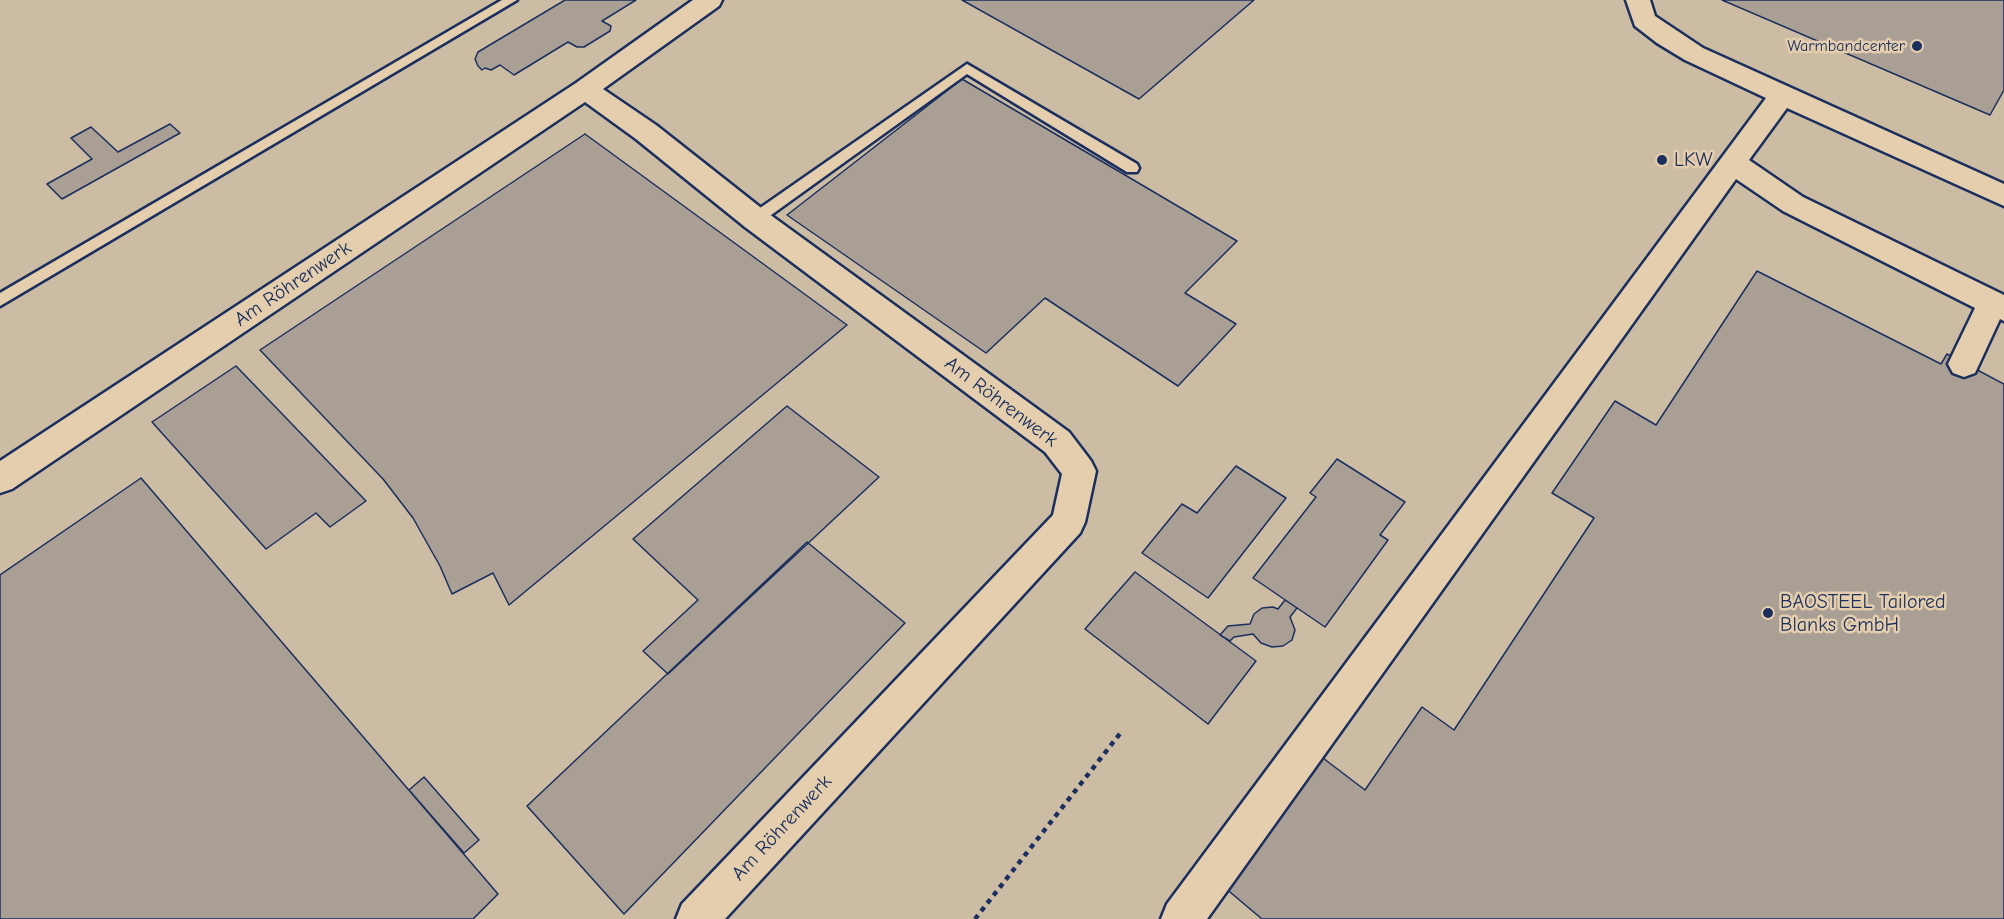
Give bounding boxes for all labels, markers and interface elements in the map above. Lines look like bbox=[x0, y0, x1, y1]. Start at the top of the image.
place label: Warmbandcenter bbox=[1787, 36, 1905, 56]
marker: Warmbandcenter bbox=[1910, 39, 1924, 53]
place label: LKW bbox=[1674, 148, 1713, 172]
marker: LKW bbox=[1655, 153, 1669, 167]
street label: Am Röhrenwerk bbox=[230, 236, 356, 332]
street label: Am Röhrenwerk bbox=[940, 352, 1062, 452]
place label: BAOSTEEL Tailored Blanks GmbH bbox=[1780, 590, 1946, 637]
marker: BAOSTEEL Tailored Blanks GmbH bbox=[1761, 606, 1775, 620]
street label: Am Röhrenwerk bbox=[727, 770, 837, 886]

